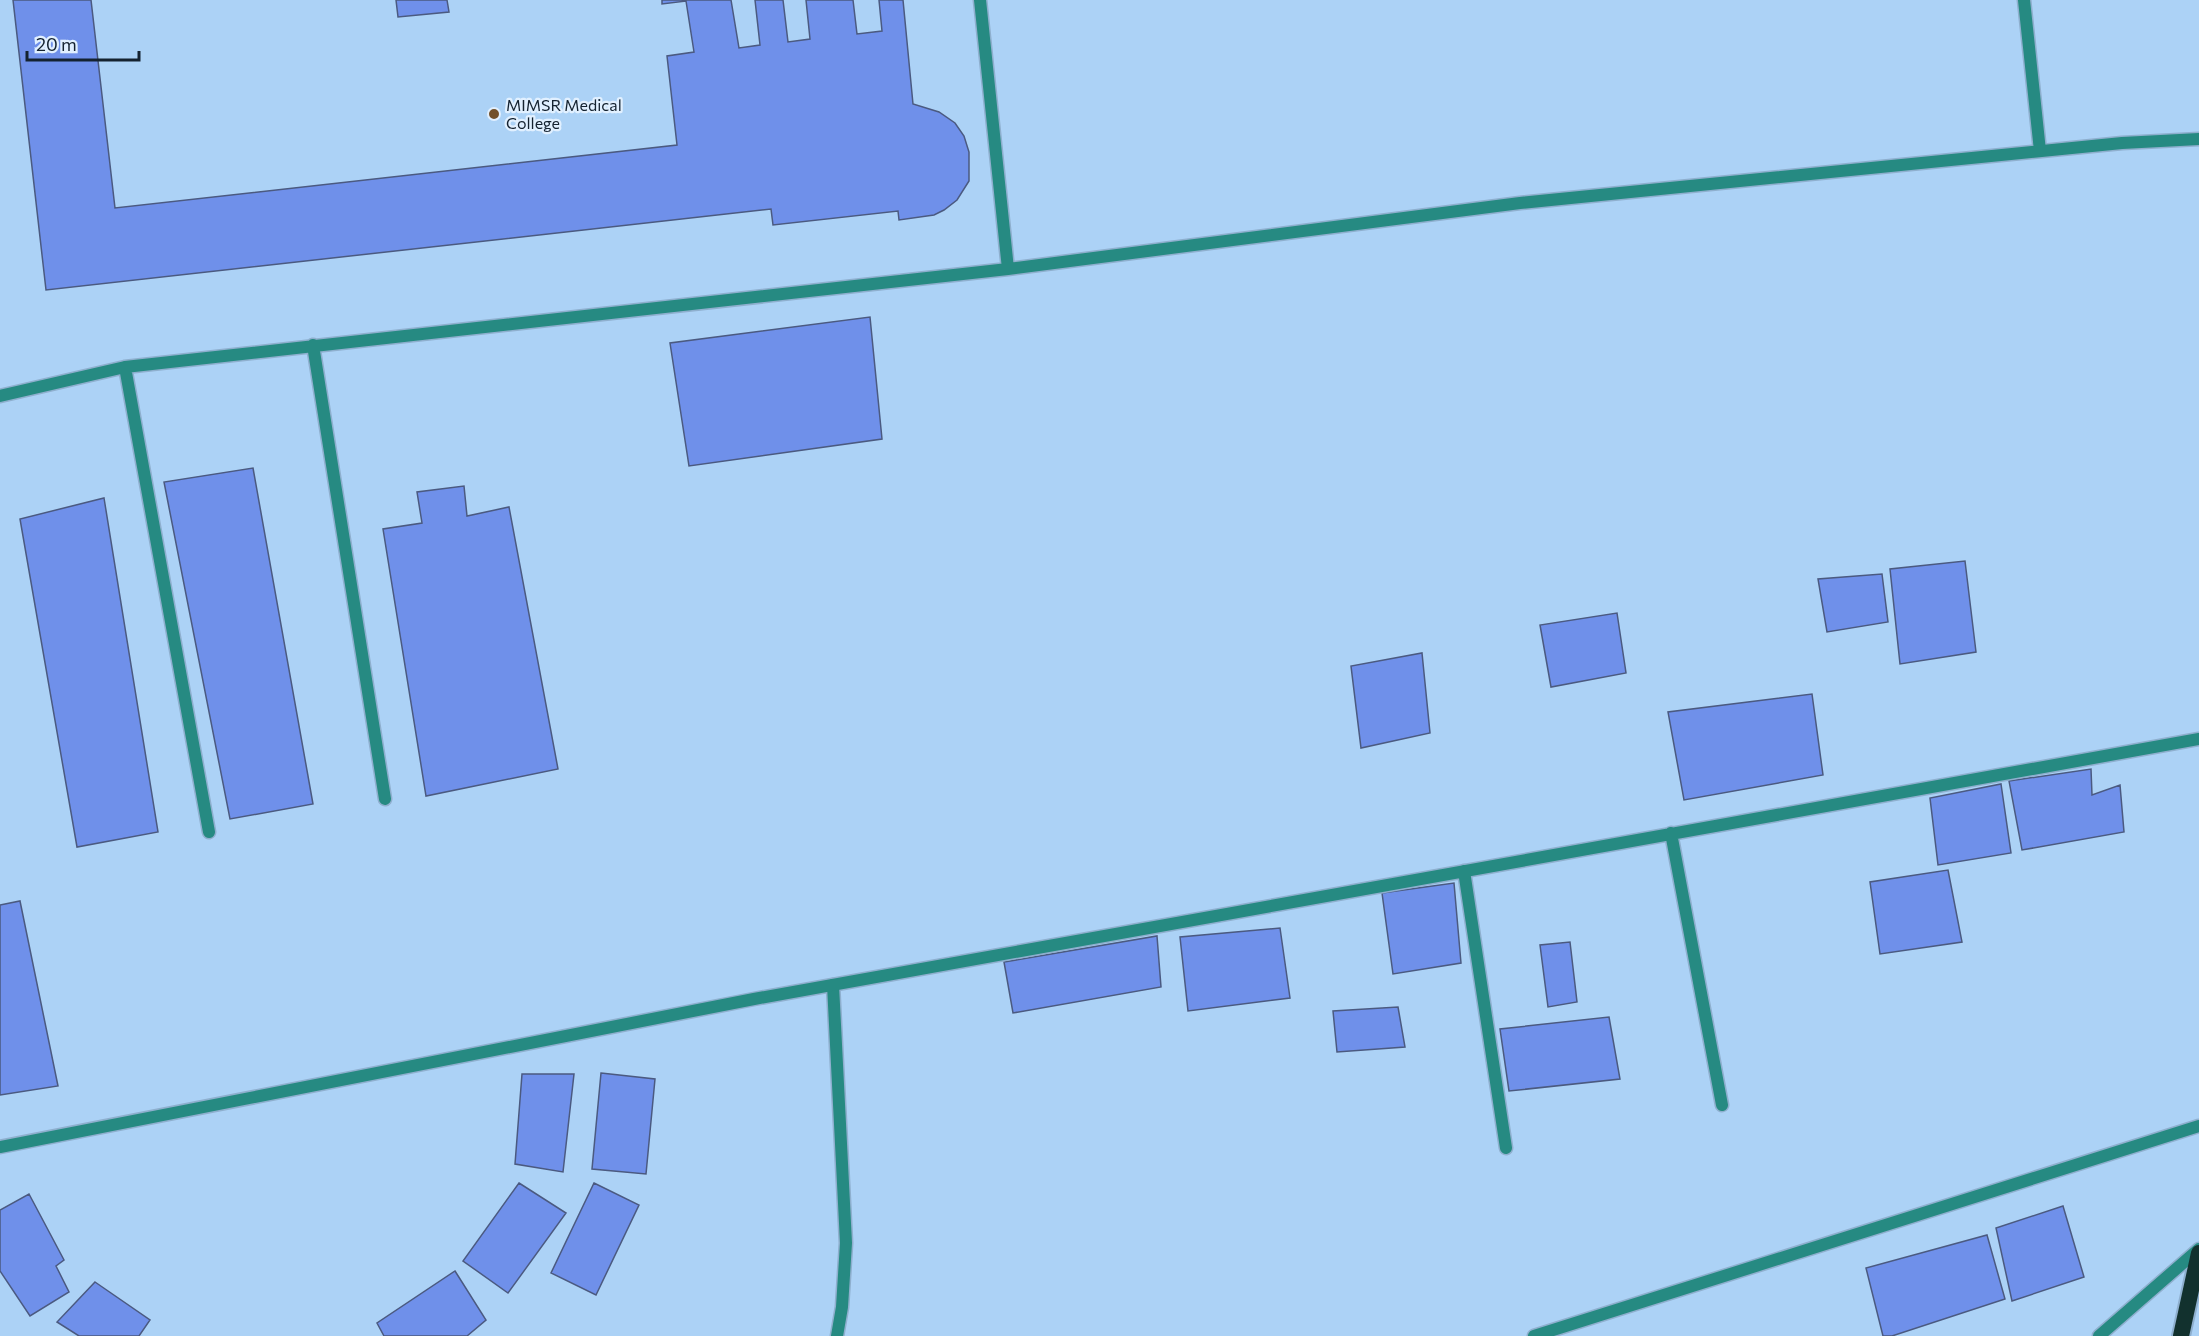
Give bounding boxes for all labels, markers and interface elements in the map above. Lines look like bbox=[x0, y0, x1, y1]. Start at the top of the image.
scale bar bbox=[27, 24, 140, 62]
text: 20 m bbox=[36, 33, 77, 55]
place label: MIMSR Medical College bbox=[506, 95, 622, 132]
marker: MIMSR Medical College bbox=[487, 107, 501, 121]

